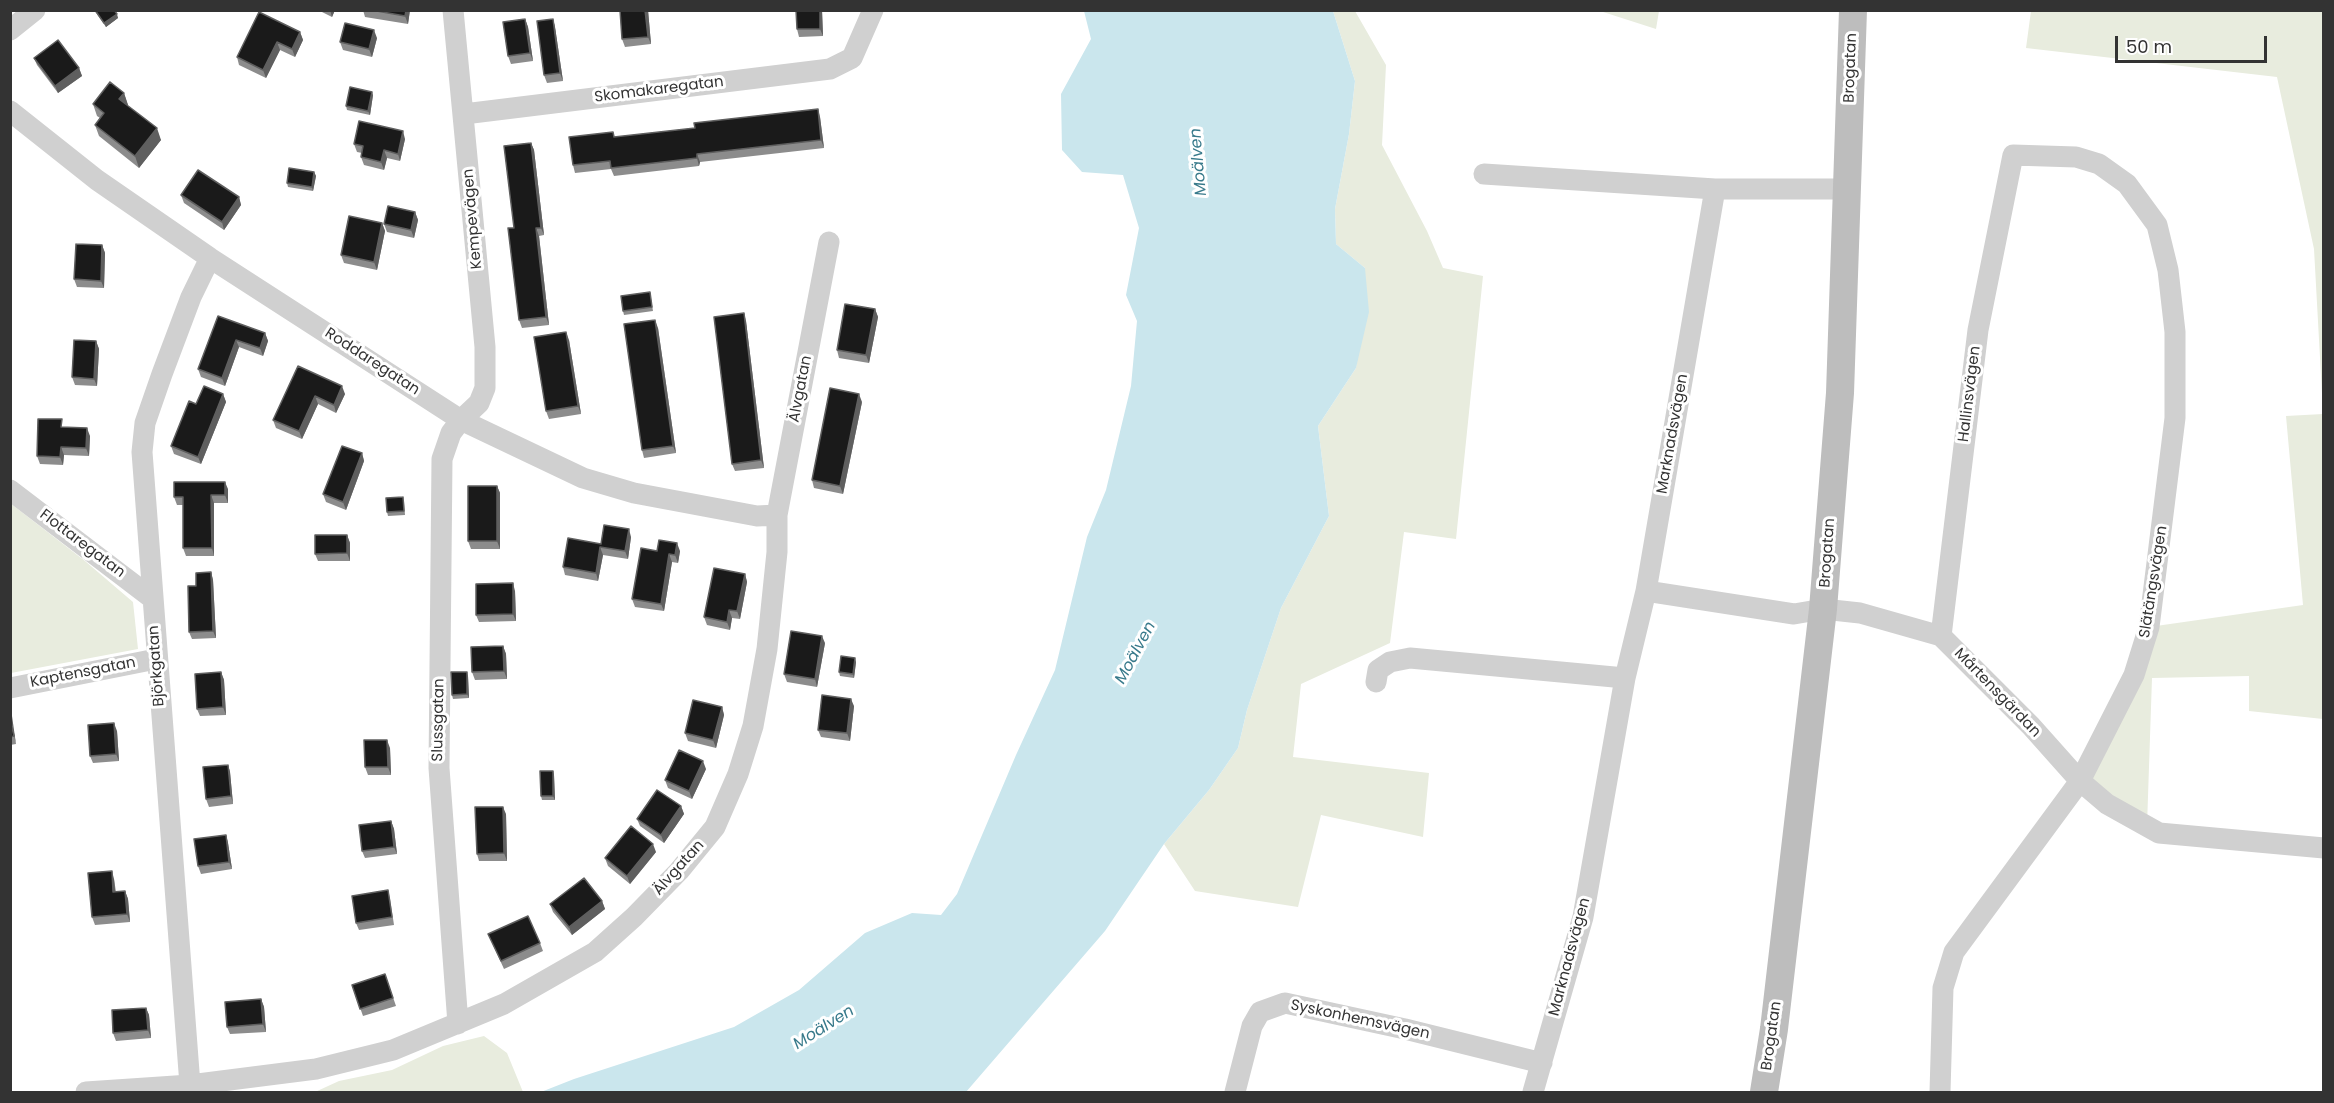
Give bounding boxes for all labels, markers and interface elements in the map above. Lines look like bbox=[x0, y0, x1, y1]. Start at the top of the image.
scale bar bbox=[2118, 24, 2270, 62]
street label: Brogatan bbox=[1841, 33, 1861, 103]
text: 50 m bbox=[2126, 34, 2172, 59]
street label: Skomakaregatan bbox=[593, 73, 725, 107]
water label: Moälven bbox=[1186, 127, 1212, 197]
street label: Kempevägen bbox=[460, 168, 486, 270]
street label: Roddaregatan bbox=[321, 325, 423, 399]
street label: Hallinsvägen bbox=[1955, 345, 1985, 443]
street label: Älvgatan bbox=[786, 354, 816, 424]
street label: Marknadsvägen bbox=[1654, 373, 1692, 495]
street label: Flottaregatan bbox=[36, 506, 128, 582]
street label: Brogatan bbox=[1817, 518, 1839, 588]
street label: Slätängsvägen bbox=[2136, 525, 2172, 639]
water label: Moälven bbox=[1112, 619, 1160, 687]
street label: Björkgatan bbox=[145, 625, 169, 707]
street label: Mårtensgärdan bbox=[1950, 645, 2044, 741]
street label: Kaptensgatan bbox=[29, 654, 137, 692]
street label: Slussgatan bbox=[429, 678, 449, 762]
street label: Älvgatan bbox=[650, 837, 708, 899]
street label: Marknadsvägen bbox=[1546, 896, 1594, 1018]
street label: Syskonhemsvägen bbox=[1289, 996, 1431, 1044]
street label: Brogatan bbox=[1758, 1000, 1786, 1072]
water label: Moälven bbox=[790, 1002, 858, 1054]

